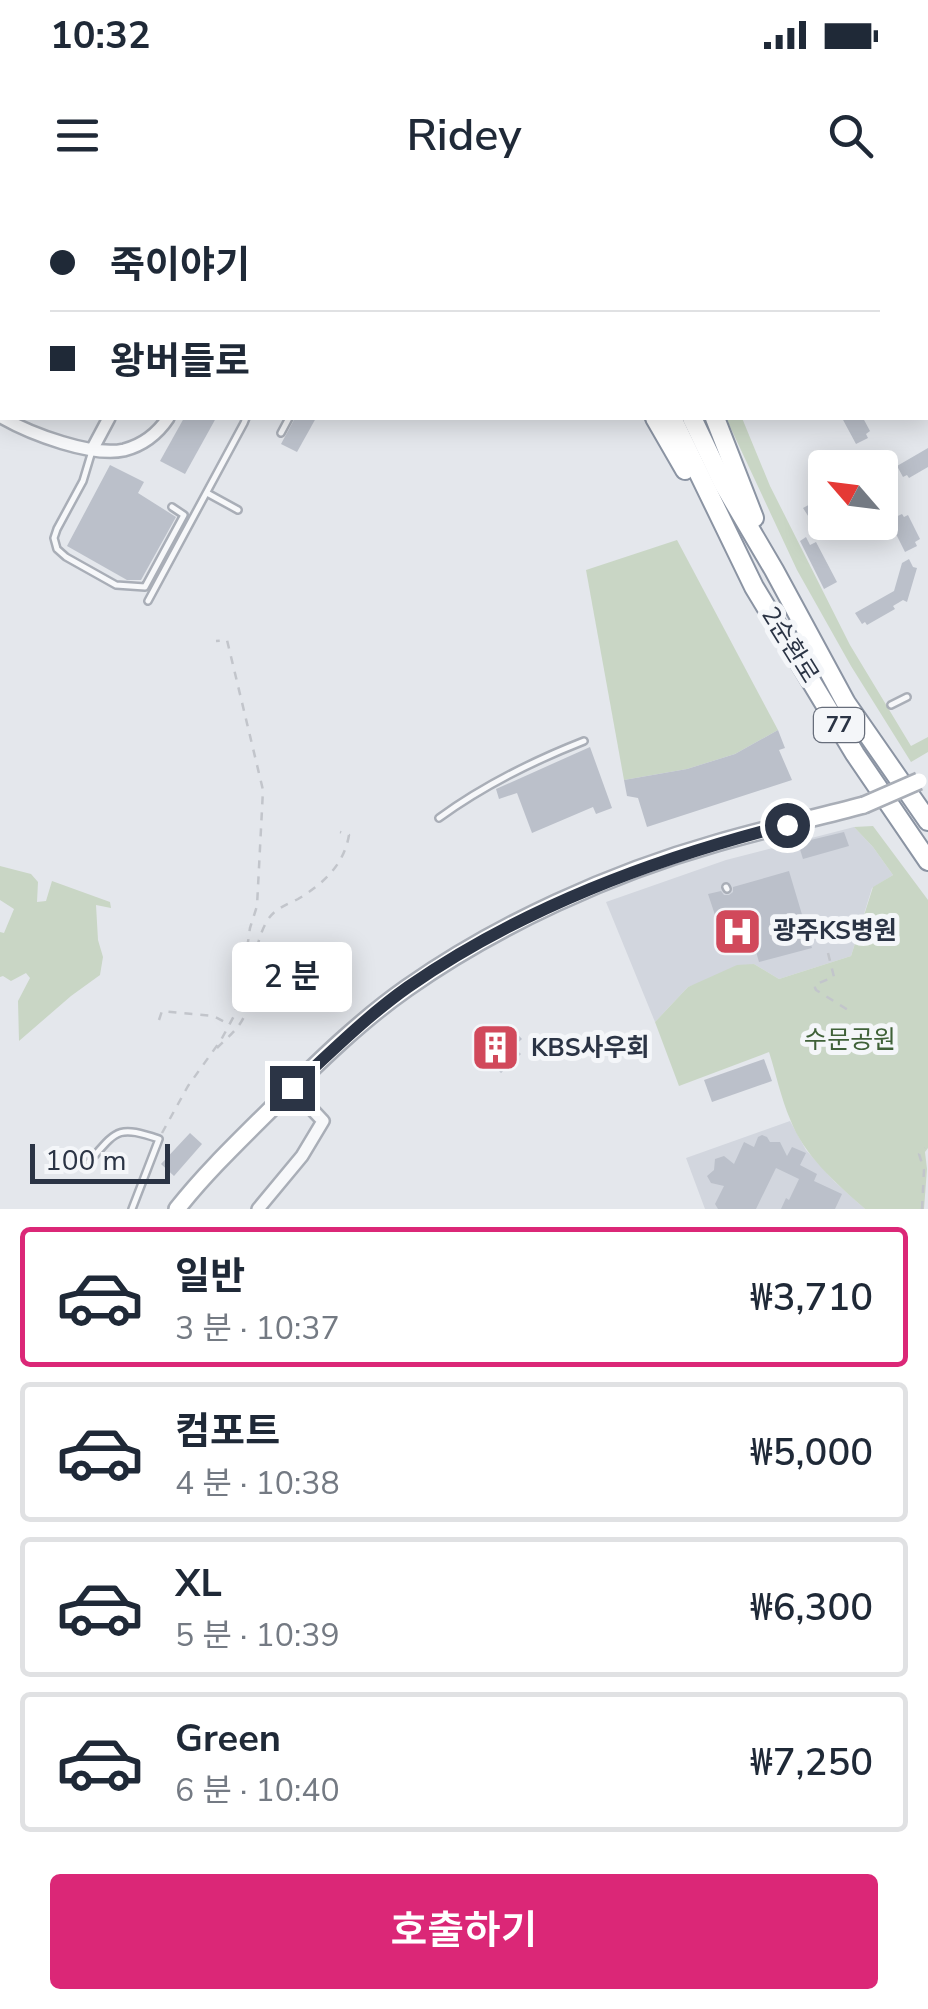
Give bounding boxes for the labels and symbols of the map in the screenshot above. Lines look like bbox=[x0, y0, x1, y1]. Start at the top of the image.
north arrow bbox=[808, 450, 898, 540]
street label: 2순환로 bbox=[753, 600, 827, 690]
road number: 77 bbox=[814, 708, 864, 742]
route start bbox=[765, 803, 810, 848]
hospital icon: 광주KS병원 bbox=[712, 905, 764, 957]
place label: 광주KS병원 bbox=[773, 914, 897, 948]
callout: 2 분 bbox=[232, 943, 352, 1013]
building icon: KBS사우회 bbox=[470, 1022, 522, 1074]
park label: 수문공원 bbox=[804, 1023, 896, 1057]
place label: KBS사우회 bbox=[531, 1031, 650, 1065]
route end bbox=[270, 1066, 315, 1111]
scale bar bbox=[30, 1139, 170, 1184]

